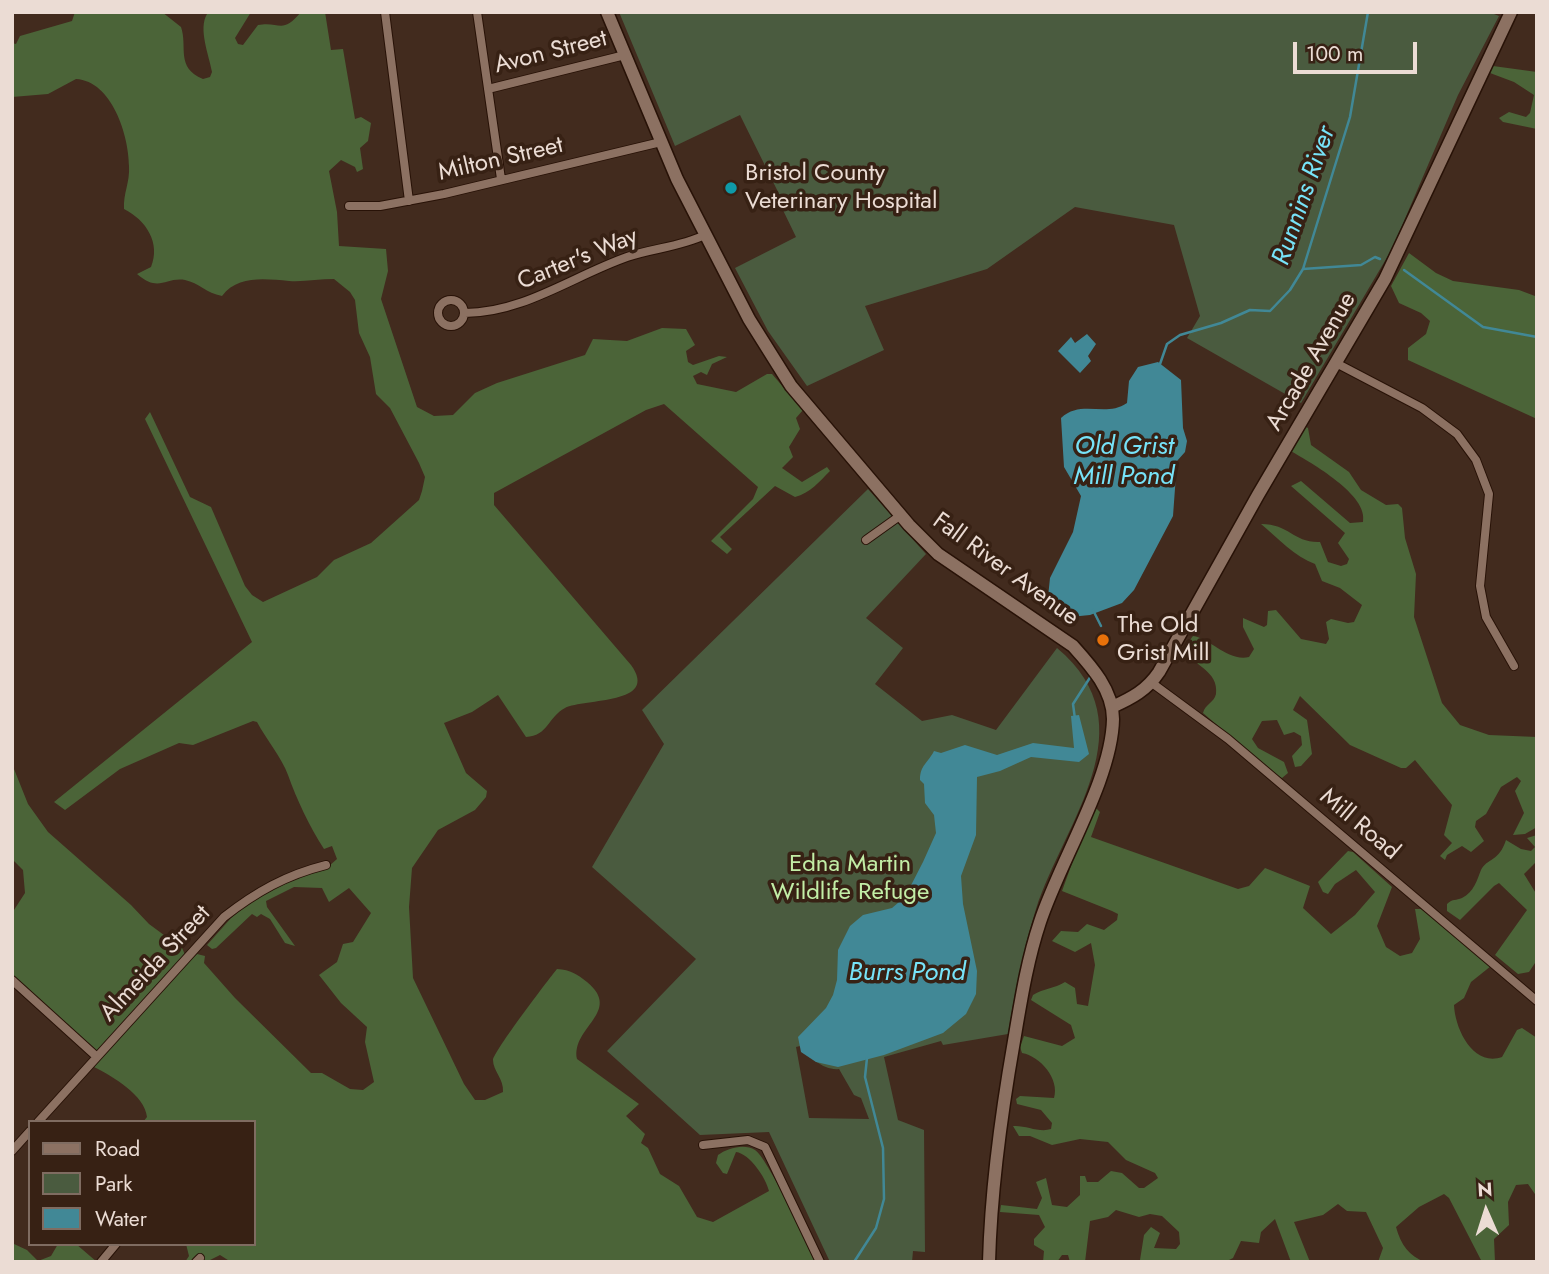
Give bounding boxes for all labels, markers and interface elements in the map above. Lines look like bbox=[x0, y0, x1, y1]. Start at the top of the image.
street label: Avon Street bbox=[492, 25, 610, 81]
scale bar bbox=[1297, 28, 1421, 72]
text: 100 m bbox=[1306, 39, 1363, 69]
water label: Runnins River bbox=[1267, 123, 1343, 269]
street label: Milton Street bbox=[436, 132, 566, 188]
place label: Bristol County Veterinary Hospital bbox=[745, 160, 937, 216]
marker: Bristol County Veterinary Hospital bbox=[723, 180, 739, 196]
street label: Carter's Way bbox=[514, 223, 642, 297]
street label: Arcade Avenue bbox=[1261, 288, 1363, 436]
water label: Old Grist Mill Pond bbox=[1074, 432, 1174, 494]
street label: Fall River Avenue bbox=[926, 507, 1084, 633]
place label: The Old Grist Mill bbox=[1117, 612, 1209, 668]
marker: The Old Grist Mill bbox=[1095, 632, 1111, 648]
street label: Mill Road bbox=[1313, 783, 1405, 867]
park label: Edna Martin Wildlife Refuge bbox=[771, 851, 929, 907]
street label: Almeida Street bbox=[95, 900, 217, 1028]
water label: Burrs Pond bbox=[848, 958, 966, 990]
legend bbox=[28, 1120, 256, 1246]
text: Road bbox=[95, 1134, 140, 1164]
text: Park bbox=[95, 1169, 132, 1199]
north arrow bbox=[1451, 1176, 1521, 1246]
text: N bbox=[1477, 1176, 1493, 1203]
text: Water bbox=[95, 1204, 147, 1234]

